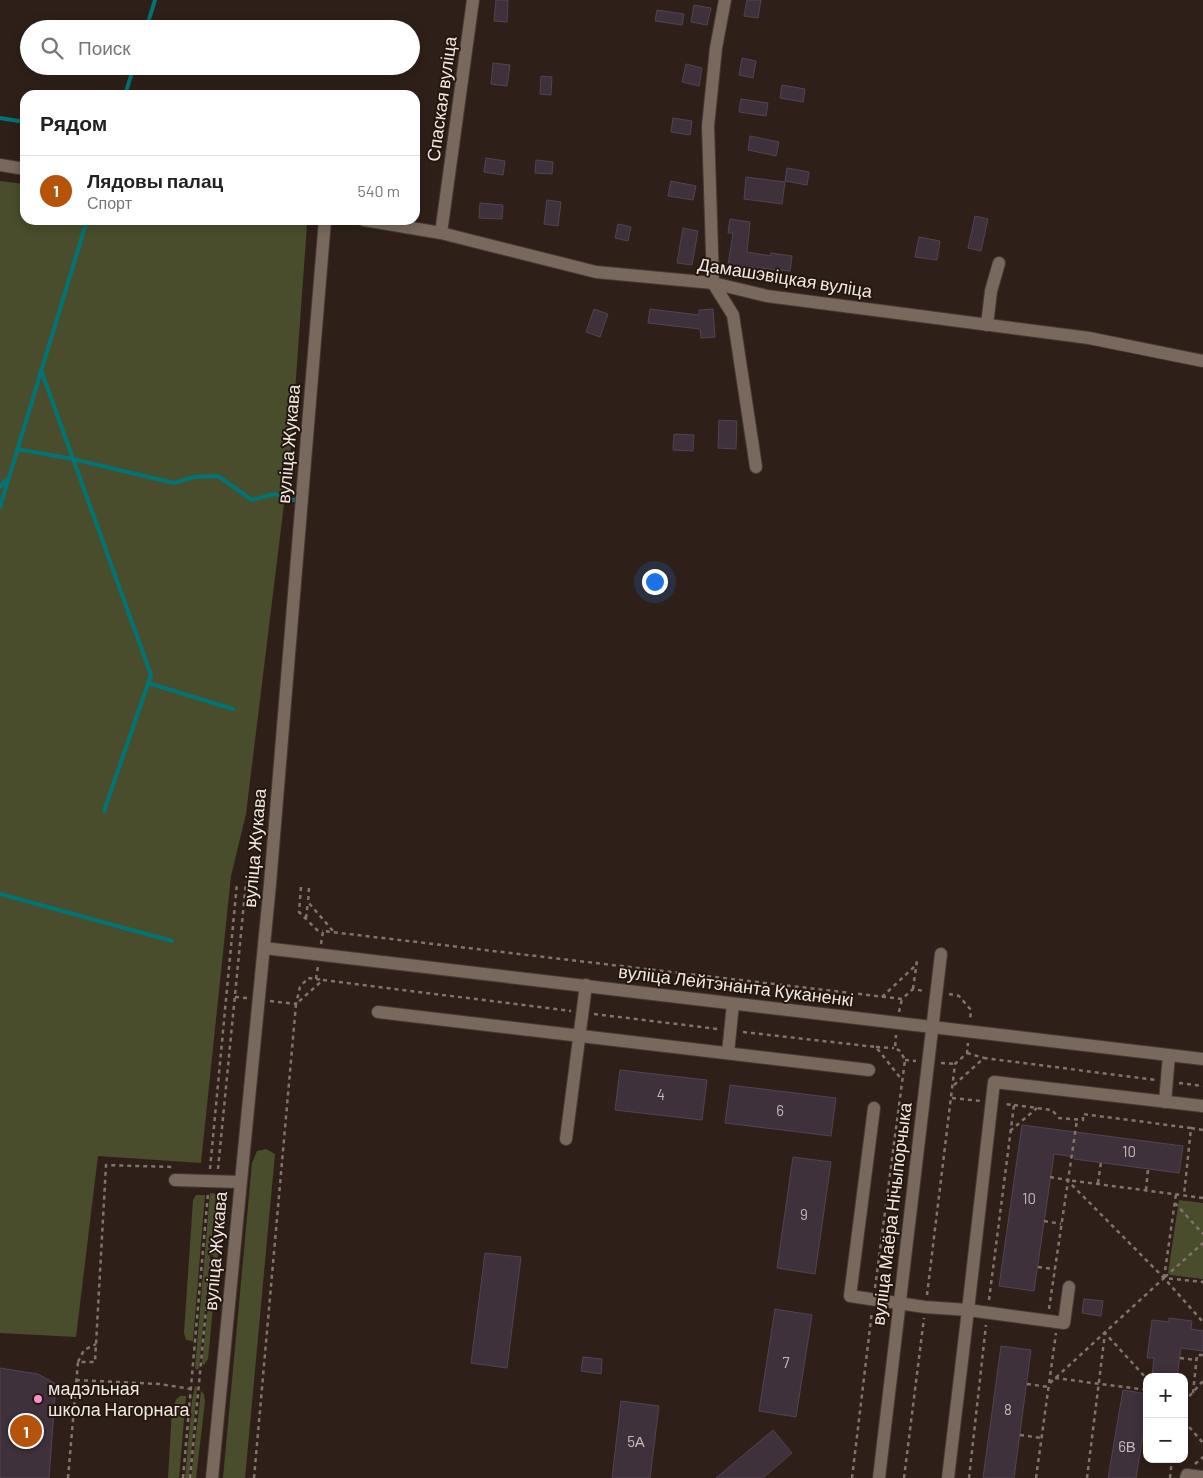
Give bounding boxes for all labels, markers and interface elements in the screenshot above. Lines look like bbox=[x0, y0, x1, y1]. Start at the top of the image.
search box bbox=[20, 20, 420, 75]
icon: search bbox=[38, 34, 66, 62]
street label: Спаская вуліца bbox=[421, 34, 461, 163]
text: Поиск bbox=[78, 36, 131, 59]
text: Рядом bbox=[40, 110, 107, 135]
text: Лядовы палац bbox=[87, 169, 223, 192]
text: 1 bbox=[53, 181, 59, 200]
text: 540 m bbox=[357, 181, 400, 200]
text: Спорт bbox=[87, 193, 132, 212]
street label: Дамашэвіцкая вуліца bbox=[696, 252, 875, 302]
street label: вуліца Жукава bbox=[272, 383, 304, 504]
your location bbox=[642, 569, 668, 595]
street label: вуліца Жукава bbox=[238, 787, 270, 908]
street label: вуліца Лейтэнанта Куканенкі bbox=[617, 960, 855, 1010]
house number: 4 bbox=[657, 1085, 665, 1103]
street label: вуліца Маёра Нічыпорчыка bbox=[866, 1100, 916, 1327]
house number: 6 bbox=[776, 1101, 784, 1119]
house number: 10 bbox=[1122, 1142, 1136, 1160]
house number: 10 bbox=[1022, 1189, 1036, 1207]
street label: вуліца Жукава bbox=[199, 1190, 231, 1311]
house number: 9 bbox=[800, 1205, 808, 1223]
house number: 7 bbox=[782, 1353, 790, 1371]
map controls bbox=[1143, 1373, 1188, 1463]
button: + bbox=[1143, 1373, 1188, 1418]
place label: мадэльная школа Нагорнага bbox=[48, 1377, 191, 1420]
marker: мадэльная школа Нагорнага bbox=[32, 1393, 44, 1405]
house number: 8 bbox=[1004, 1400, 1012, 1418]
pin: 1 bbox=[10, 1412, 42, 1450]
button: − bbox=[1143, 1418, 1188, 1463]
house number: 5А bbox=[627, 1432, 645, 1450]
house number: 6В bbox=[1118, 1437, 1136, 1455]

